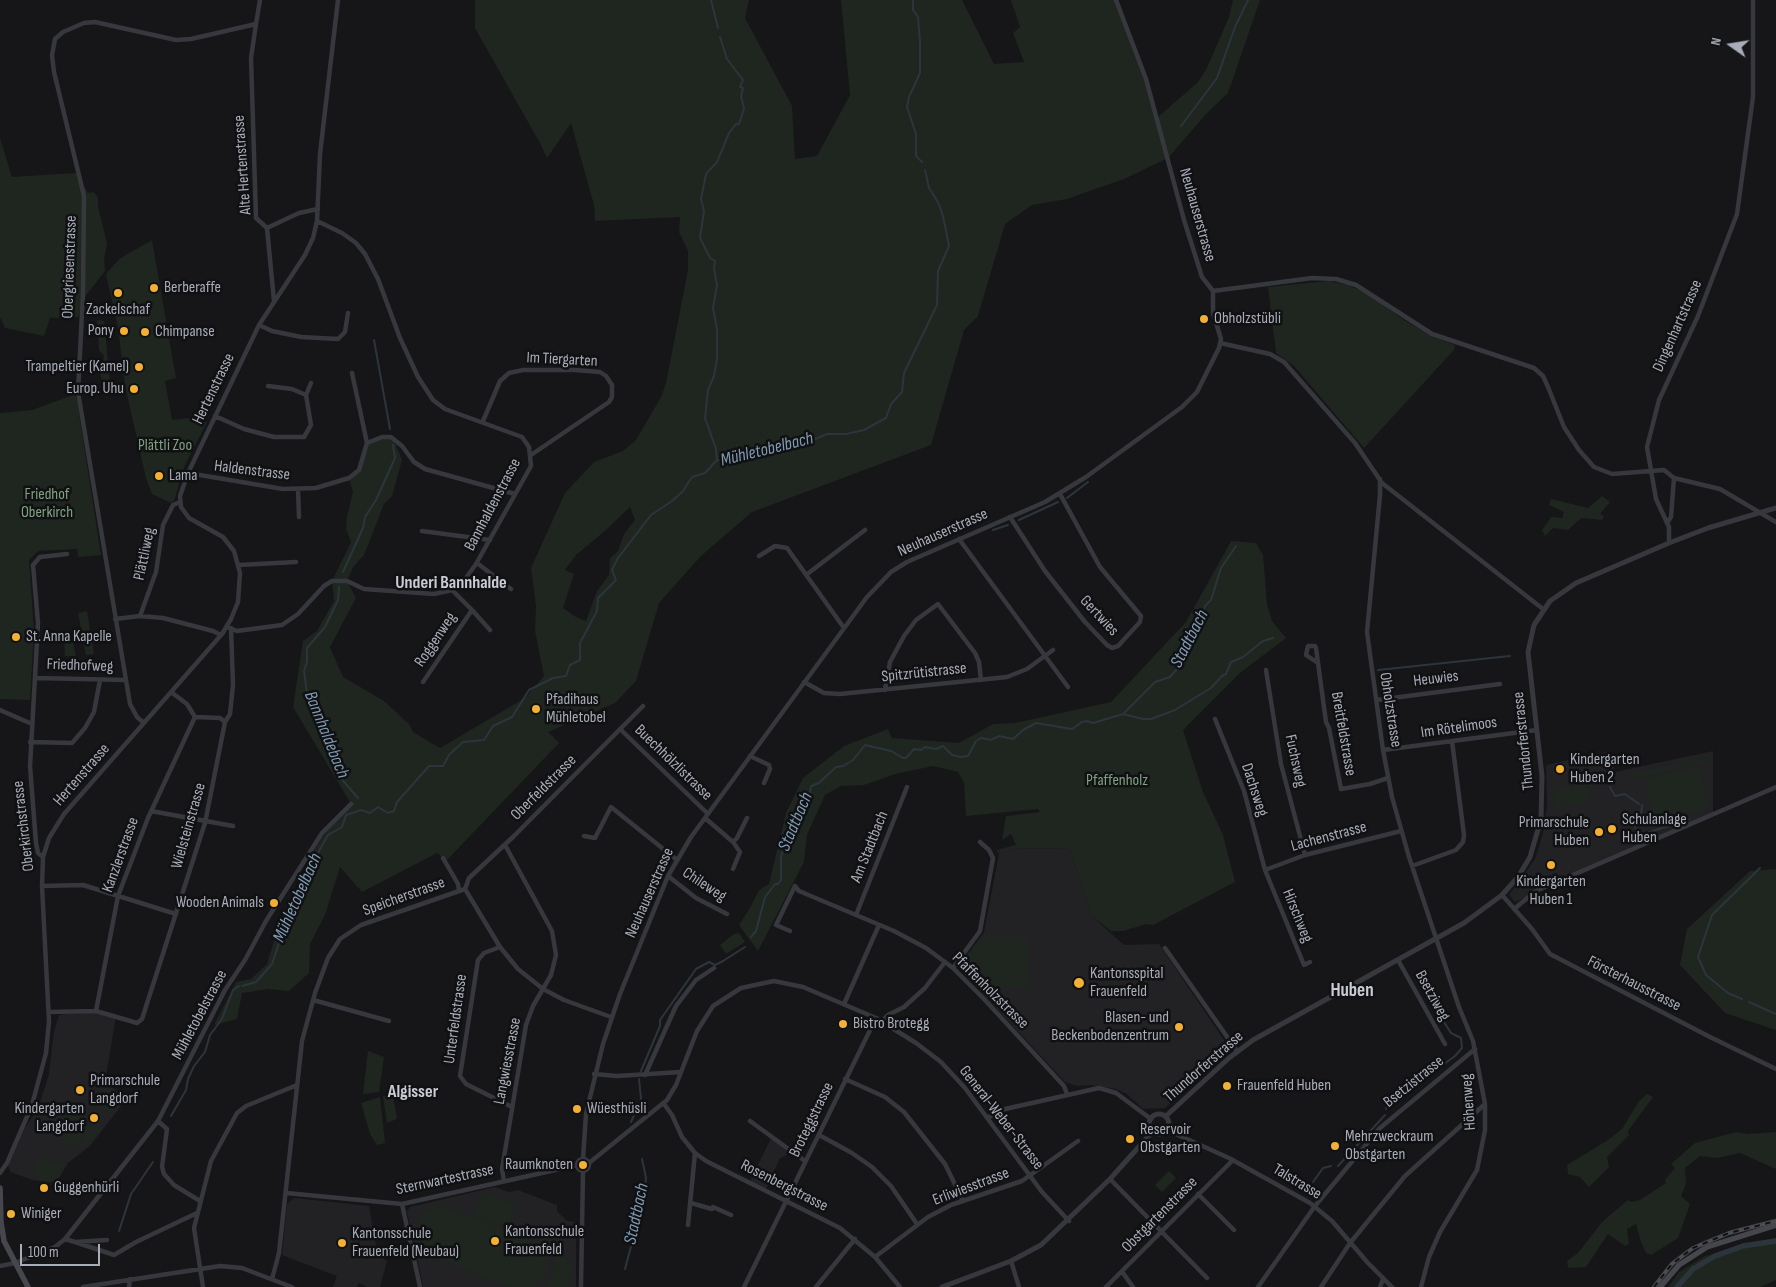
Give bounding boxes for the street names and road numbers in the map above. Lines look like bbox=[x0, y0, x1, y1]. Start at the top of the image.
street label: Alte Hertenstrasse bbox=[230, 114, 256, 216]
street label: Neuhauserstrasse bbox=[1174, 166, 1220, 264]
street label: Obergriesenstrasse bbox=[59, 215, 81, 319]
street label: Dingenhartstrasse bbox=[1649, 277, 1707, 375]
street label: Im Tiergarten bbox=[526, 349, 598, 371]
street label: Hertenstrasse bbox=[189, 351, 239, 427]
street label: Bannhaldenstrasse bbox=[461, 456, 525, 554]
street label: Haldenstrasse bbox=[213, 457, 291, 485]
street label: Neuhauserstrasse bbox=[895, 505, 991, 561]
street label: Plättliweg bbox=[130, 526, 160, 582]
street label: Gertwies bbox=[1076, 592, 1122, 640]
street label: Roggenweg bbox=[411, 609, 461, 671]
street label: Friedhofweg bbox=[46, 655, 114, 677]
street label: Spitzrütistrasse bbox=[881, 659, 967, 687]
street label: Heuwies bbox=[1412, 667, 1460, 691]
street label: Obholzstrasse bbox=[1375, 671, 1405, 749]
street label: Breitfeldstrasse bbox=[1326, 690, 1360, 778]
street label: Thundorferstrasse bbox=[1509, 691, 1539, 791]
street label: Im Rötelimoos bbox=[1420, 713, 1498, 743]
street label: Buechhölzlistrasse bbox=[630, 721, 716, 805]
street label: Fuchsweg bbox=[1280, 733, 1310, 789]
street label: Hertenstrasse bbox=[50, 740, 114, 810]
street label: Oberfeldstrasse bbox=[507, 751, 581, 825]
street label: Dachsweg bbox=[1236, 761, 1272, 819]
street label: Oberkirchstrasse bbox=[9, 780, 39, 872]
street label: Wielsteinstrasse bbox=[168, 781, 210, 871]
street label: Am Stadtbach bbox=[847, 808, 893, 886]
street label: Kanzlerstrasse bbox=[99, 815, 143, 895]
street label: Lachenstrasse bbox=[1289, 818, 1369, 856]
street label: Neuhauserstrasse bbox=[622, 845, 678, 941]
street label: Chileweg bbox=[678, 864, 730, 906]
street label: Speicherstrasse bbox=[360, 873, 448, 921]
street label: Hirschweg bbox=[1278, 886, 1316, 946]
street label: Pfaffenholzstrasse bbox=[948, 949, 1032, 1033]
street label: Försterhausstrasse bbox=[1584, 952, 1684, 1016]
street label: Mühletobelstrasse bbox=[168, 967, 232, 1063]
street label: Bsetziweg bbox=[1410, 967, 1454, 1025]
street label: Unterfeldstrasse bbox=[440, 973, 472, 1065]
street label: Langwiesstrasse bbox=[490, 1016, 526, 1106]
street label: Thundorferstrasse bbox=[1160, 1027, 1248, 1107]
street label: Bsetzistrasse bbox=[1380, 1052, 1448, 1112]
street label: General-Weber-Strasse bbox=[954, 1062, 1048, 1174]
street label: Höhenweg bbox=[1457, 1073, 1481, 1131]
street label: Broteggstrasse bbox=[786, 1079, 838, 1161]
street label: Rosenbergstrasse bbox=[737, 1156, 831, 1216]
street label: Sternwartestrasse bbox=[394, 1160, 496, 1200]
street label: Talstrasse bbox=[1269, 1160, 1325, 1204]
street label: Erliwiesstrasse bbox=[930, 1164, 1012, 1210]
street label: Obstgartenstrasse bbox=[1118, 1173, 1202, 1257]

